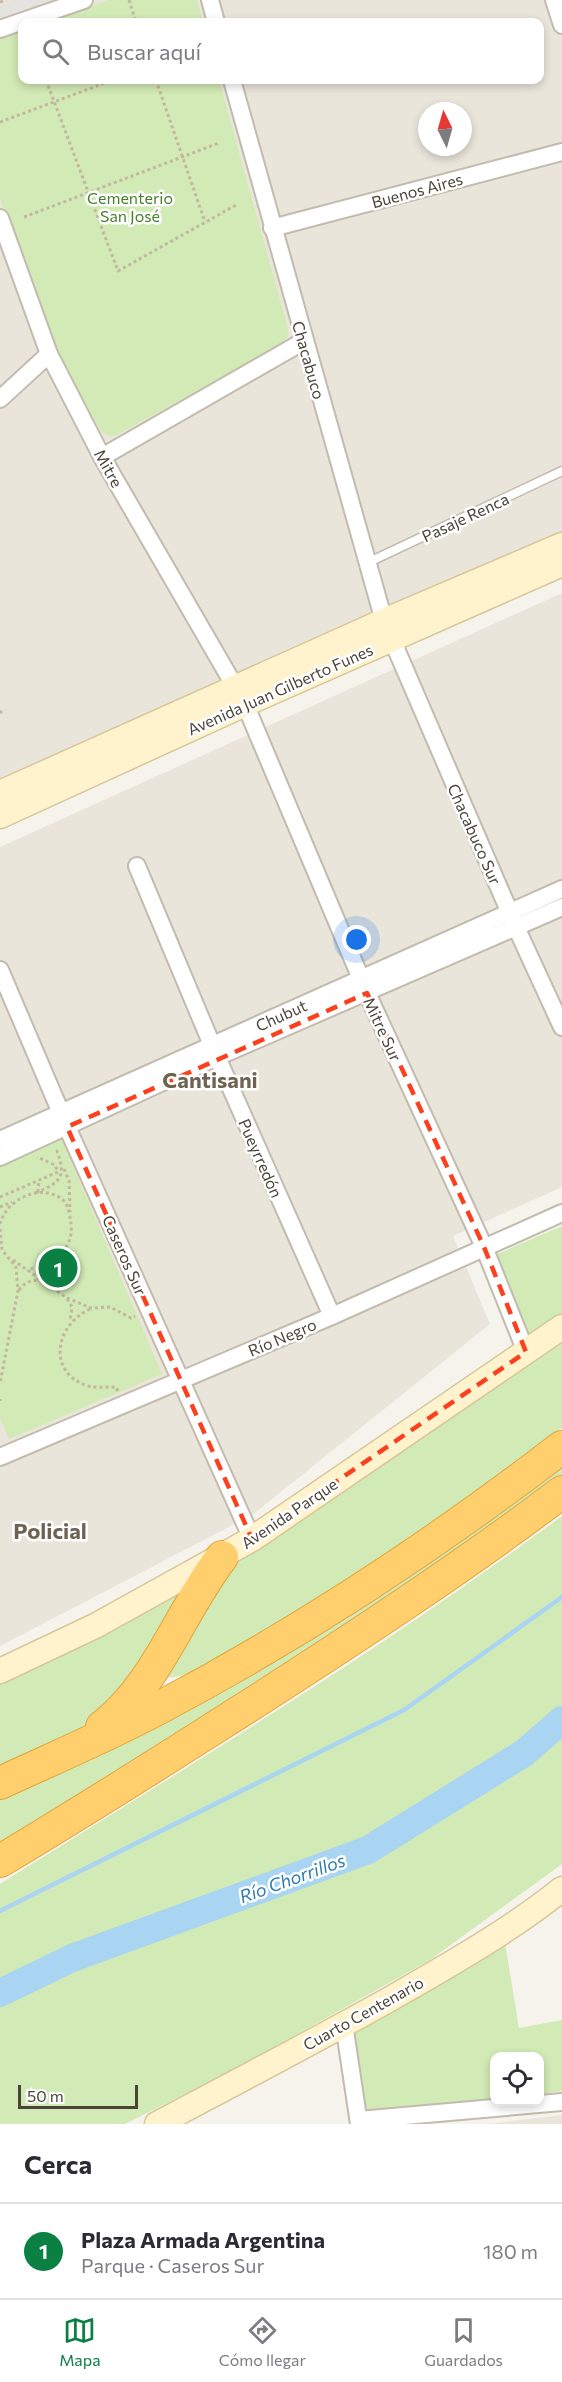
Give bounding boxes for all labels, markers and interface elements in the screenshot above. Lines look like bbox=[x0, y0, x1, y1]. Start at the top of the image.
search box bbox=[18, 18, 544, 84]
icon: search bbox=[39, 35, 72, 68]
text: Buscar aquí bbox=[87, 38, 201, 65]
north arrow bbox=[418, 102, 472, 156]
street label: Buenos Aires bbox=[369, 169, 465, 211]
park label: Cementerio San José bbox=[87, 188, 173, 225]
street label: Chacabuco bbox=[289, 319, 329, 401]
street label: Mitre bbox=[91, 446, 127, 490]
street label: Pasaje Renca bbox=[419, 489, 511, 545]
street label: Avenida Juan Gilberto Funes bbox=[184, 639, 376, 739]
street label: Chacabuco Sur bbox=[444, 781, 506, 888]
your location bbox=[342, 925, 371, 954]
street label: Mitre Sur bbox=[360, 994, 406, 1065]
street label: Chubut bbox=[252, 995, 310, 1035]
district label: Cantisani bbox=[162, 1066, 258, 1093]
street label: Pueyrredón bbox=[235, 1116, 287, 1200]
street label: Caseros Sur bbox=[99, 1212, 151, 1299]
pin: 1 bbox=[38, 1246, 78, 1290]
street label: Río Negro bbox=[245, 1314, 319, 1360]
street label: Avenida Parque bbox=[237, 1474, 341, 1552]
district label: Policial bbox=[13, 1517, 87, 1544]
water label: Río Chorrillos bbox=[236, 1849, 348, 1907]
street label: Cuarto Centenario bbox=[299, 1972, 427, 2054]
map controls bbox=[490, 2052, 544, 2106]
button: locate bbox=[490, 2052, 544, 2106]
scale bar bbox=[18, 2082, 138, 2110]
text: 50 m bbox=[27, 2086, 64, 2105]
text: Cerca bbox=[24, 2148, 92, 2179]
text: Plaza Armada Argentina bbox=[81, 2226, 325, 2253]
text: 1 bbox=[39, 2239, 48, 2263]
text: 180 m bbox=[483, 2239, 538, 2263]
text: Parque · Caseros Sur bbox=[81, 2253, 264, 2277]
tab: Mapa bbox=[59, 2314, 101, 2369]
tab: Cómo llegar bbox=[219, 2314, 306, 2369]
tab: Guardados bbox=[424, 2314, 503, 2369]

